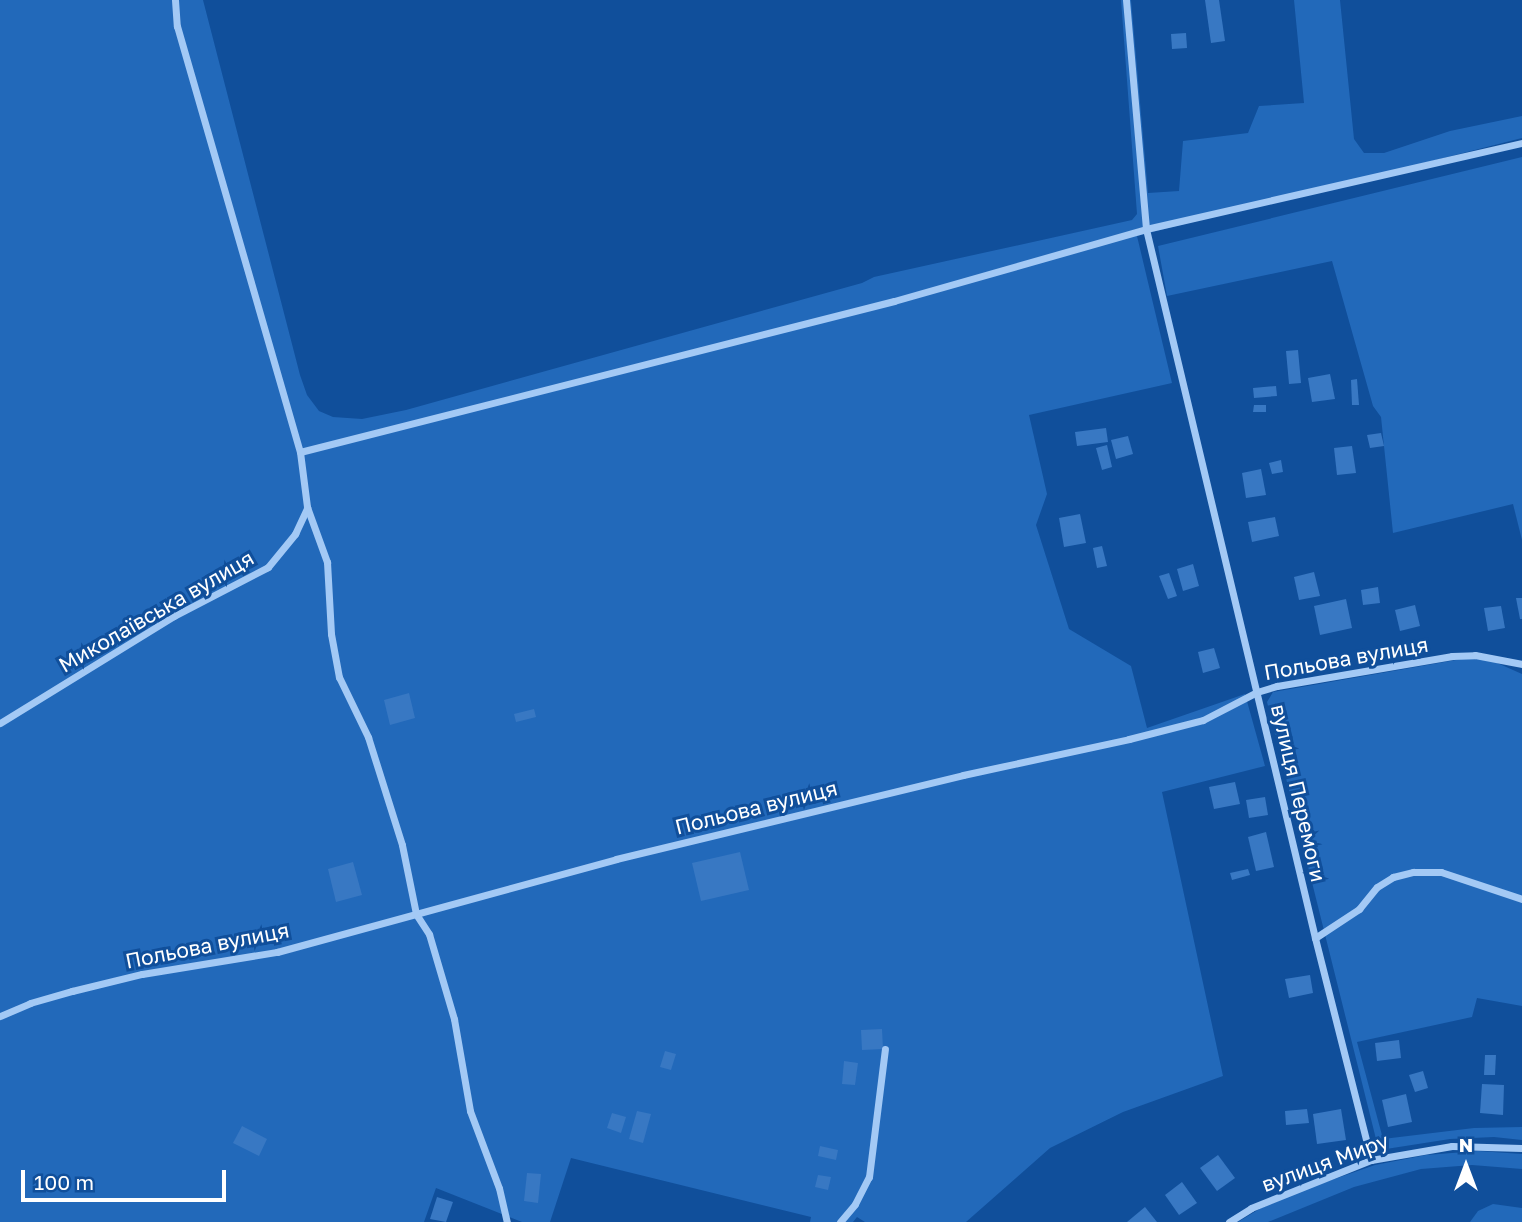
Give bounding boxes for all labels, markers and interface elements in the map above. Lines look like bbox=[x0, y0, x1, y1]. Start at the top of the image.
street label: Миколаївська вулиця bbox=[54, 545, 258, 677]
street label: Польова вулиця bbox=[1262, 631, 1430, 685]
street label: вулиця Перемоги bbox=[1266, 702, 1332, 884]
street label: Польова вулиця bbox=[672, 775, 840, 839]
street label: Польова вулиця bbox=[123, 917, 291, 973]
street label: вулиця Миру bbox=[1258, 1127, 1392, 1197]
north arrow bbox=[1431, 1131, 1501, 1201]
text: N bbox=[1459, 1133, 1473, 1156]
scale bar bbox=[24, 1156, 229, 1200]
text: 100 m bbox=[34, 1169, 94, 1195]

